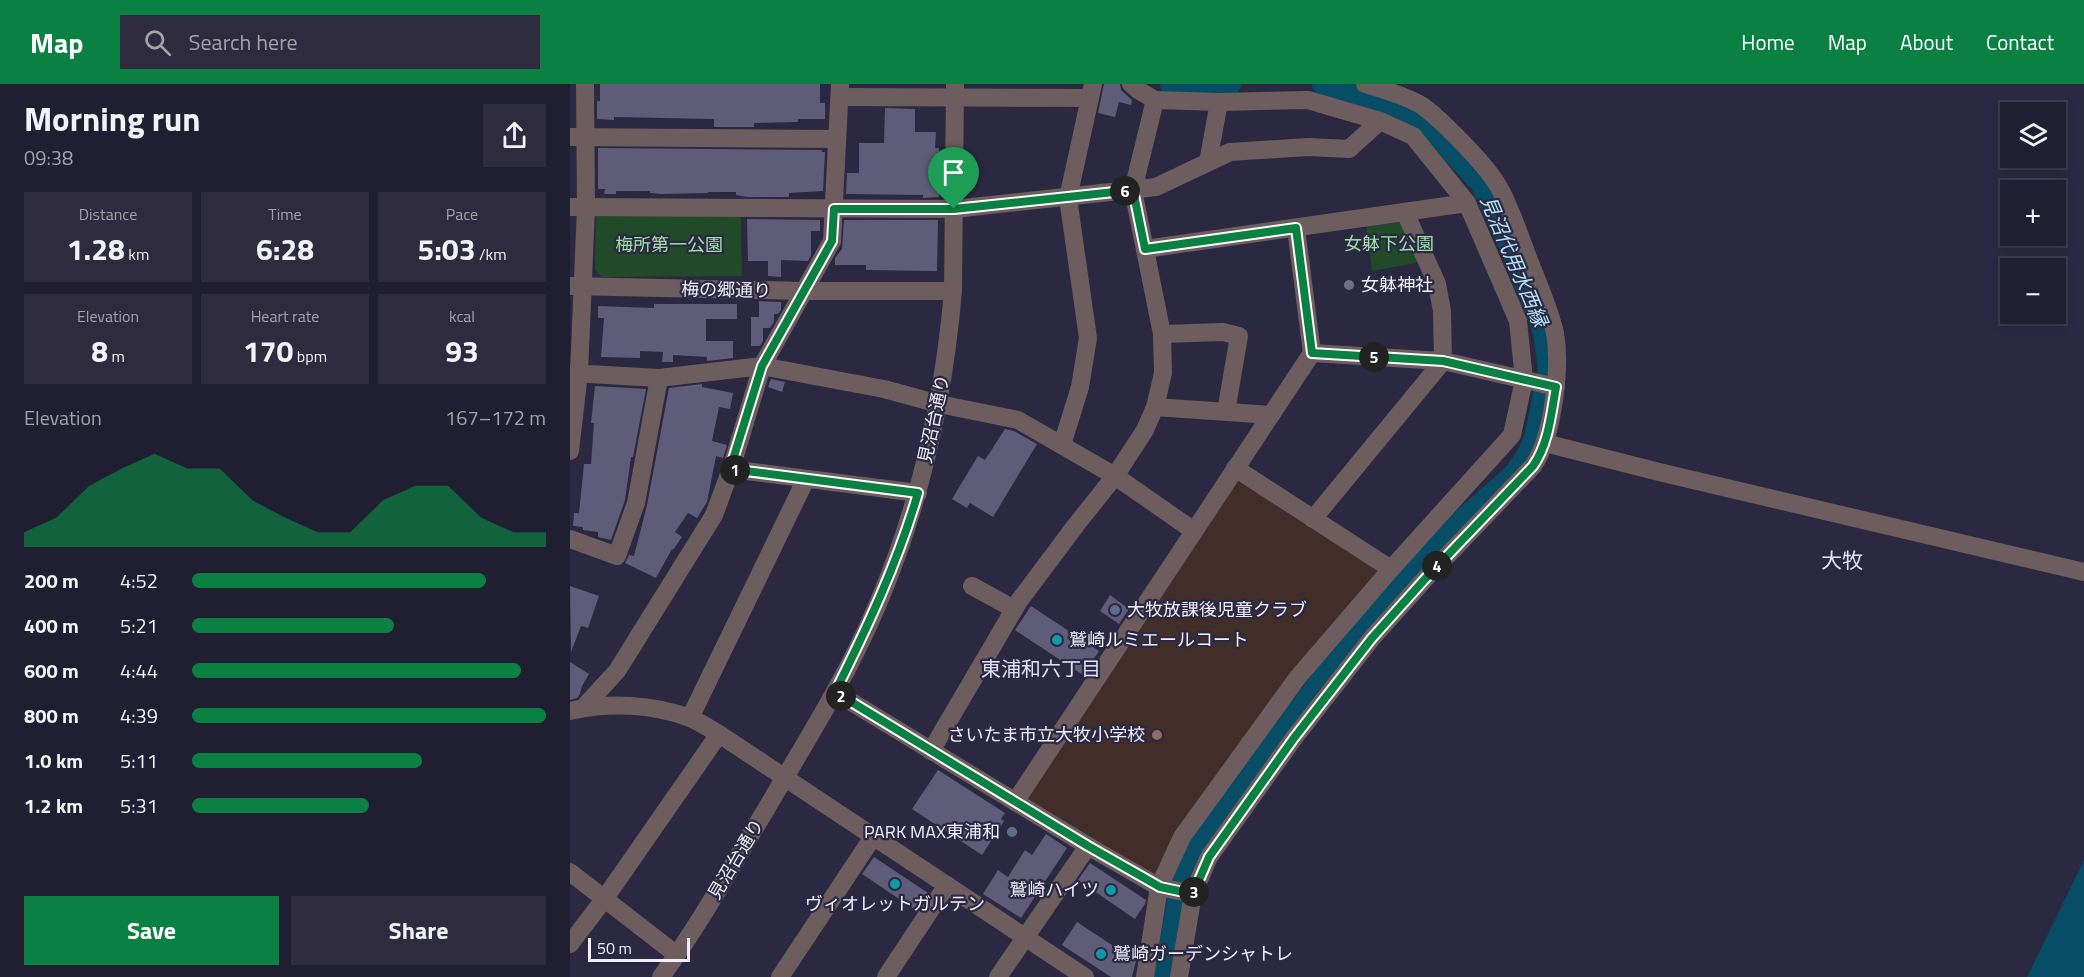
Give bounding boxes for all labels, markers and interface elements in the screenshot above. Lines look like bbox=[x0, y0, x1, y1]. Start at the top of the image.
search box bbox=[120, 15, 540, 69]
text: Map bbox=[30, 21, 84, 64]
text: Search here bbox=[189, 25, 298, 59]
icon: search bbox=[141, 26, 174, 59]
text: Home bbox=[1741, 26, 1795, 58]
text: Map bbox=[1828, 26, 1867, 58]
text: About bbox=[1900, 26, 1953, 58]
text: Contact bbox=[1986, 26, 2054, 58]
text: Morning run bbox=[24, 94, 201, 144]
map controls bbox=[2000, 102, 2066, 324]
button: layers bbox=[2000, 102, 2066, 168]
button: share bbox=[483, 104, 546, 167]
text: 09:38 bbox=[24, 142, 73, 173]
pin bbox=[928, 147, 979, 209]
icon: arrive bbox=[937, 156, 970, 189]
pin: 6 bbox=[1110, 176, 1140, 206]
text: 6 bbox=[1121, 179, 1129, 203]
button: + bbox=[2000, 180, 2066, 246]
water label: 見沼代用水西縁 bbox=[1473, 190, 1557, 333]
text: Distance bbox=[79, 202, 137, 226]
text: Time bbox=[268, 202, 302, 226]
text: Pace bbox=[446, 202, 478, 226]
text: 1.28 bbox=[67, 226, 125, 272]
text: 6:28 bbox=[256, 226, 314, 272]
text: 5:03 bbox=[417, 226, 475, 272]
park label: 女躰下公園 bbox=[1344, 230, 1434, 257]
park label: 梅所第一公園 bbox=[615, 231, 723, 258]
text: km bbox=[125, 242, 149, 266]
text: /km bbox=[475, 242, 507, 266]
button: − bbox=[2000, 258, 2066, 324]
place label: 女躰神社 bbox=[1361, 271, 1433, 298]
street label: 梅の郷通り bbox=[681, 275, 771, 304]
marker: 女躰神社 bbox=[1342, 278, 1356, 292]
text: Elevation bbox=[77, 304, 139, 328]
text: Heart rate bbox=[251, 304, 319, 328]
text: kcal bbox=[449, 304, 475, 328]
text: 8 bbox=[91, 328, 108, 374]
text: 170 bbox=[243, 328, 293, 374]
text: 93 bbox=[445, 328, 479, 374]
pin: 5 bbox=[1359, 342, 1389, 372]
text: m bbox=[108, 344, 125, 368]
text: bpm bbox=[293, 344, 327, 368]
text: 5 bbox=[1370, 345, 1378, 369]
street label: 見沼台通り bbox=[911, 372, 956, 466]
text: Elevation bbox=[24, 402, 102, 433]
text: 167–172 m bbox=[445, 402, 546, 433]
pin: 1 bbox=[720, 455, 750, 485]
text: 1 bbox=[731, 458, 739, 482]
district label: 大牧 bbox=[1821, 544, 1863, 576]
pin: 4 bbox=[1422, 551, 1452, 581]
text: 4 bbox=[1433, 554, 1441, 578]
text: 200 m bbox=[24, 565, 79, 596]
text: 4:52 bbox=[120, 565, 158, 596]
place label: 大牧放課後児童クラブ bbox=[1127, 596, 1307, 623]
marker: 大牧放課後児童クラブ bbox=[1108, 603, 1122, 617]
text: 400 m bbox=[24, 610, 79, 641]
text: 5:21 bbox=[120, 610, 158, 641]
place label: 鷲崎ルミエールコート bbox=[1069, 626, 1249, 653]
marker: 鷲崎ルミエールコート bbox=[1050, 633, 1064, 647]
district label: 東浦和六丁目 bbox=[981, 653, 1101, 684]
text: 600 m bbox=[24, 655, 79, 686]
text: 4:44 bbox=[120, 655, 158, 686]
pin: 2 bbox=[826, 681, 856, 711]
text: 2 bbox=[837, 684, 845, 708]
text: 800 m bbox=[24, 700, 79, 731]
text: 4:39 bbox=[120, 700, 158, 731]
place label: さいたま市立大牧小学校 bbox=[948, 721, 1145, 748]
marker: さいたま市立大牧小学校 bbox=[1150, 728, 1164, 742]
text: 1.0 km bbox=[24, 745, 83, 776]
text: 5:11 bbox=[120, 745, 158, 776]
text: 1.2 km bbox=[24, 790, 83, 821]
text: 5:31 bbox=[120, 790, 158, 821]
street label: 見沼台通り bbox=[701, 813, 770, 904]
place label: PARK MAX東浦和 bbox=[864, 818, 1000, 845]
marker: PARK MAX東浦和 bbox=[1005, 825, 1019, 839]
place label: 鷲崎ハイツ bbox=[1009, 876, 1099, 903]
marker: ヴィオレットガルテン bbox=[888, 877, 902, 891]
pin: 3 bbox=[1179, 877, 1209, 907]
text: 3 bbox=[1190, 880, 1198, 904]
marker: 鷲崎ハイツ bbox=[1104, 883, 1118, 897]
place label: ヴィオレットガルテン bbox=[805, 890, 985, 917]
button: Save bbox=[24, 896, 279, 965]
button: Share bbox=[291, 896, 546, 965]
scale bar bbox=[588, 935, 690, 962]
text: 50 m bbox=[597, 936, 632, 960]
place label: 鷲崎ガーデンシャトレ bbox=[1113, 940, 1293, 967]
marker: 鷲崎ガーデンシャトレ bbox=[1094, 947, 1108, 961]

